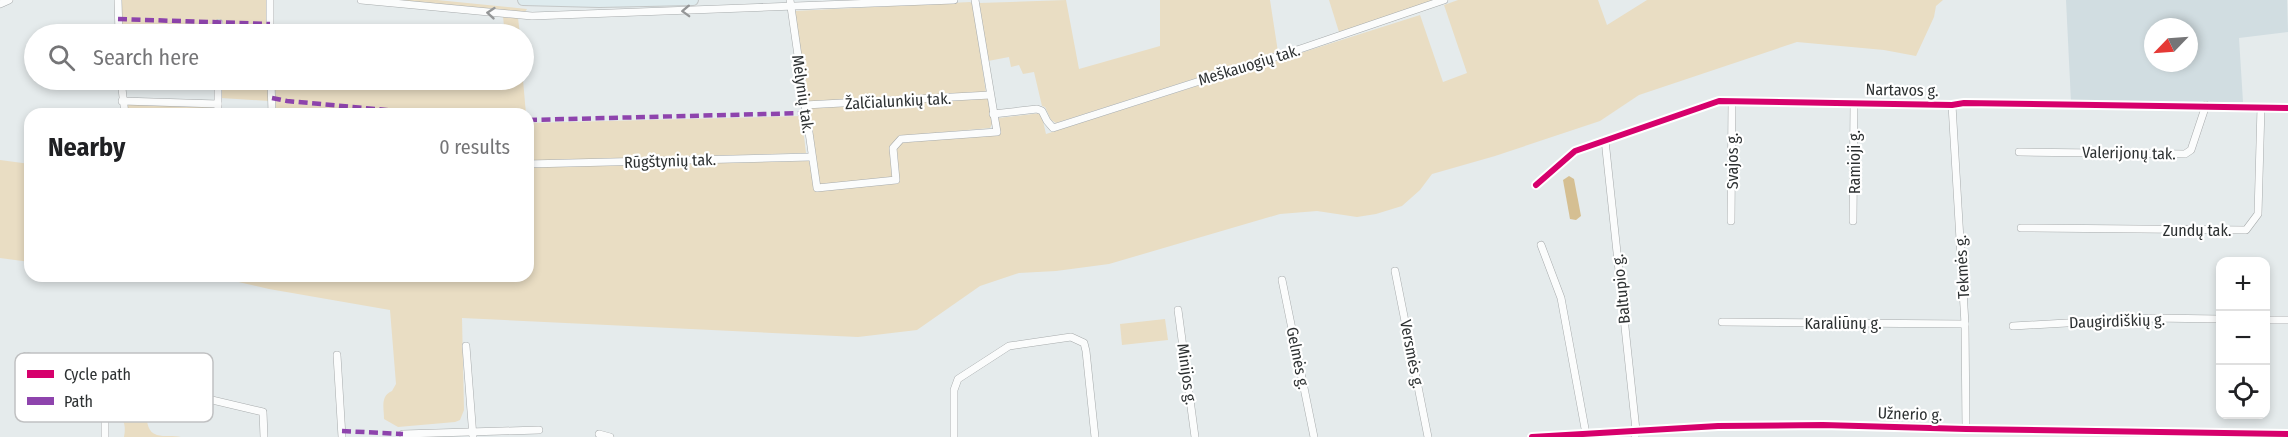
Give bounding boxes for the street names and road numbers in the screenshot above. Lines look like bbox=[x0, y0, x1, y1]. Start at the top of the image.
street label: Meškauogių tak. bbox=[1196, 40, 1302, 90]
street label: Mėlynių tak. bbox=[788, 54, 818, 134]
street label: Nartavos g. bbox=[1865, 80, 1939, 100]
street label: Žalčialunkių tak. bbox=[844, 88, 952, 113]
street label: Ramioji g. bbox=[1845, 130, 1864, 194]
street label: Svajos g. bbox=[1723, 133, 1742, 189]
street label: Valerijonų tak. bbox=[2082, 143, 2176, 163]
street label: Rūgštynių tak. bbox=[624, 150, 716, 172]
street label: Zundų tak. bbox=[2163, 221, 2231, 240]
street label: Tekmės g. bbox=[1951, 235, 1973, 299]
street label: Baltupio g. bbox=[1608, 253, 1634, 325]
street label: Daugirdiškių g. bbox=[2069, 310, 2165, 332]
street label: Karaliūnų g. bbox=[1804, 314, 1882, 333]
street label: Versmės g. bbox=[1396, 318, 1428, 390]
street label: Gelmės g. bbox=[1283, 325, 1313, 391]
street label: Minijos g. bbox=[1173, 342, 1201, 406]
street label: Užnerio g. bbox=[1877, 403, 1943, 425]

